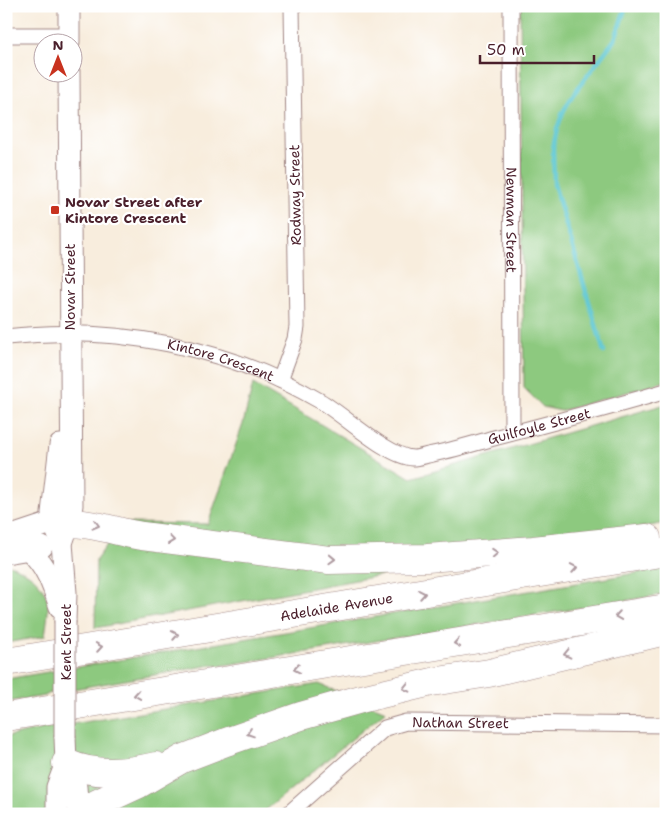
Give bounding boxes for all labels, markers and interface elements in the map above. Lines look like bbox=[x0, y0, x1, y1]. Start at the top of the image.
north arrow bbox=[32, 32, 82, 82]
scale bar bbox=[480, 32, 593, 64]
text: N bbox=[52, 36, 64, 54]
text: 50 m bbox=[487, 40, 525, 60]
street label: Rodway Street bbox=[285, 144, 305, 246]
street label: Newman Street bbox=[502, 167, 521, 273]
place label: Novar Street after Kintore Crescent bbox=[65, 193, 203, 227]
marker: Novar Street after Kintore Crescent bbox=[49, 204, 61, 216]
street label: Novar Street bbox=[61, 243, 79, 331]
street label: Kintore Crescent bbox=[166, 335, 277, 385]
street label: Guilfoyle Street bbox=[486, 404, 592, 448]
one-way arrow bbox=[92, 519, 101, 530]
one-way arrow bbox=[167, 534, 175, 545]
one-way arrow bbox=[491, 548, 499, 559]
one-way arrow bbox=[329, 554, 337, 564]
one-way arrow bbox=[569, 563, 578, 573]
street label: Adelaide Avenue bbox=[279, 589, 394, 625]
one-way arrow bbox=[417, 589, 426, 599]
street label: Kent Street bbox=[57, 604, 75, 680]
one-way arrow bbox=[613, 610, 621, 621]
one-way arrow bbox=[172, 630, 180, 641]
one-way arrow bbox=[453, 637, 462, 647]
one-way arrow bbox=[95, 643, 104, 653]
one-way arrow bbox=[563, 648, 572, 659]
one-way arrow bbox=[293, 663, 301, 673]
one-way arrow bbox=[402, 682, 411, 693]
one-way arrow bbox=[132, 689, 140, 700]
street label: Nathan Street bbox=[412, 713, 509, 732]
one-way arrow bbox=[247, 727, 255, 737]

